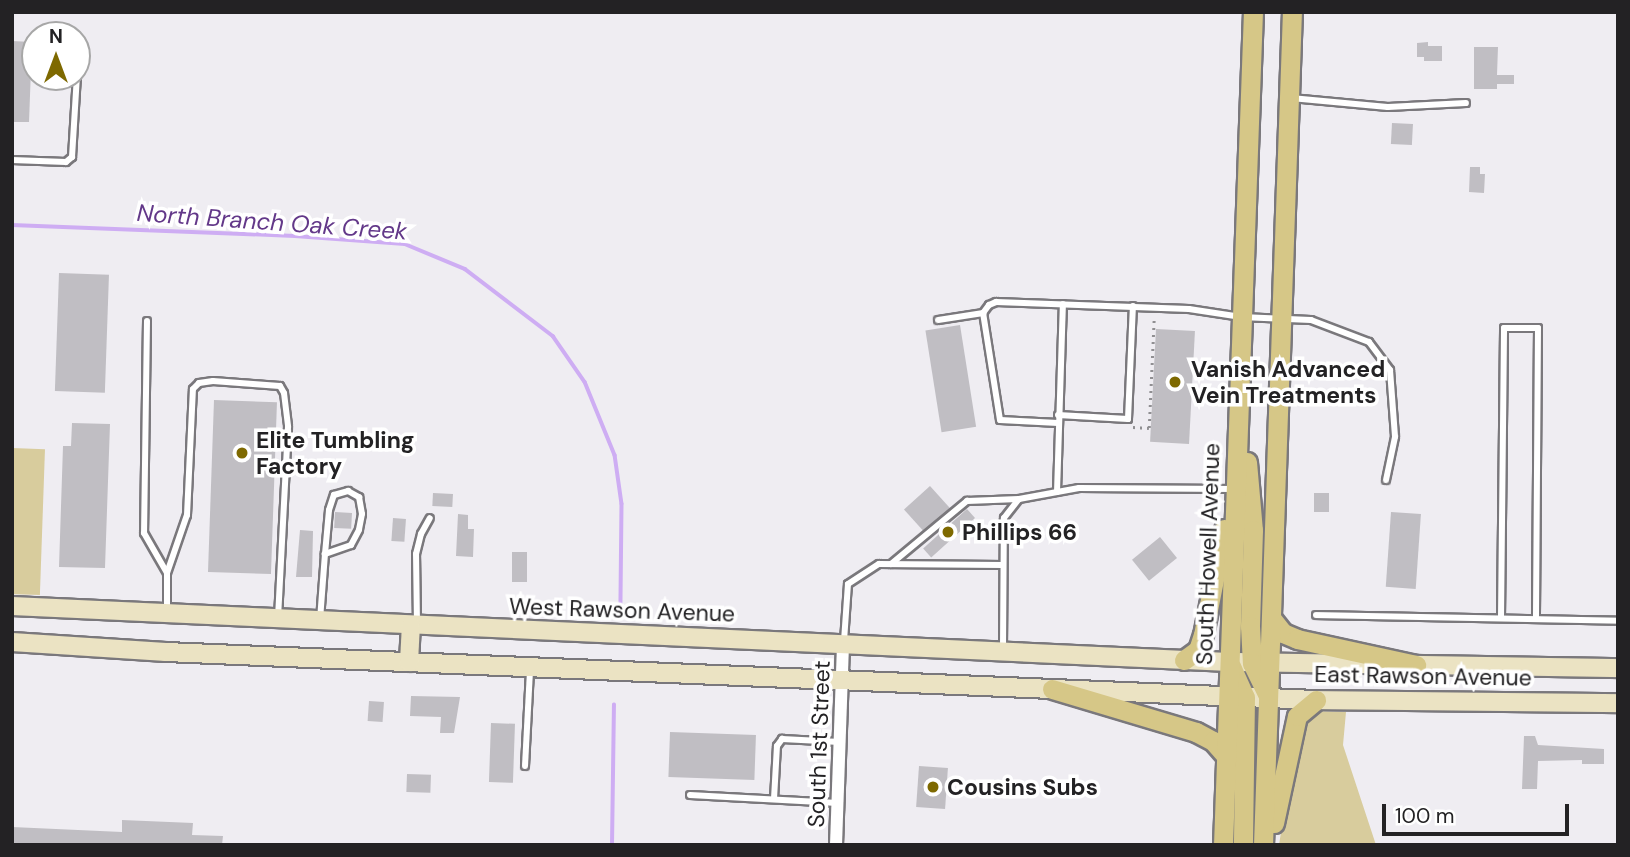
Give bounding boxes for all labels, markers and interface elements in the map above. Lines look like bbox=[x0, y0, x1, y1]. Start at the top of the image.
north arrow bbox=[21, 21, 91, 91]
text: N bbox=[49, 24, 63, 49]
water label: North Branch Oak Creek bbox=[136, 198, 408, 246]
place label: Vanish Advanced Vein Treatments bbox=[1191, 355, 1385, 409]
marker: Vanish Advanced Vein Treatments bbox=[1165, 372, 1185, 392]
place label: Elite Tumbling Factory bbox=[256, 426, 415, 480]
street label: South Howell Avenue bbox=[1190, 443, 1226, 665]
marker: Elite Tumbling Factory bbox=[234, 445, 250, 461]
place label: Phillips 66 bbox=[962, 518, 1077, 546]
marker: Phillips 66 bbox=[940, 524, 956, 540]
street label: West Rawson Avenue bbox=[509, 592, 735, 628]
street label: South 1st Street bbox=[802, 660, 836, 828]
street label: East Rawson Avenue bbox=[1314, 660, 1532, 692]
place label: Cousins Subs bbox=[947, 773, 1098, 801]
marker: Cousins Subs bbox=[925, 779, 941, 795]
scale bar bbox=[1385, 790, 1572, 834]
text: 100 m bbox=[1395, 802, 1455, 830]

